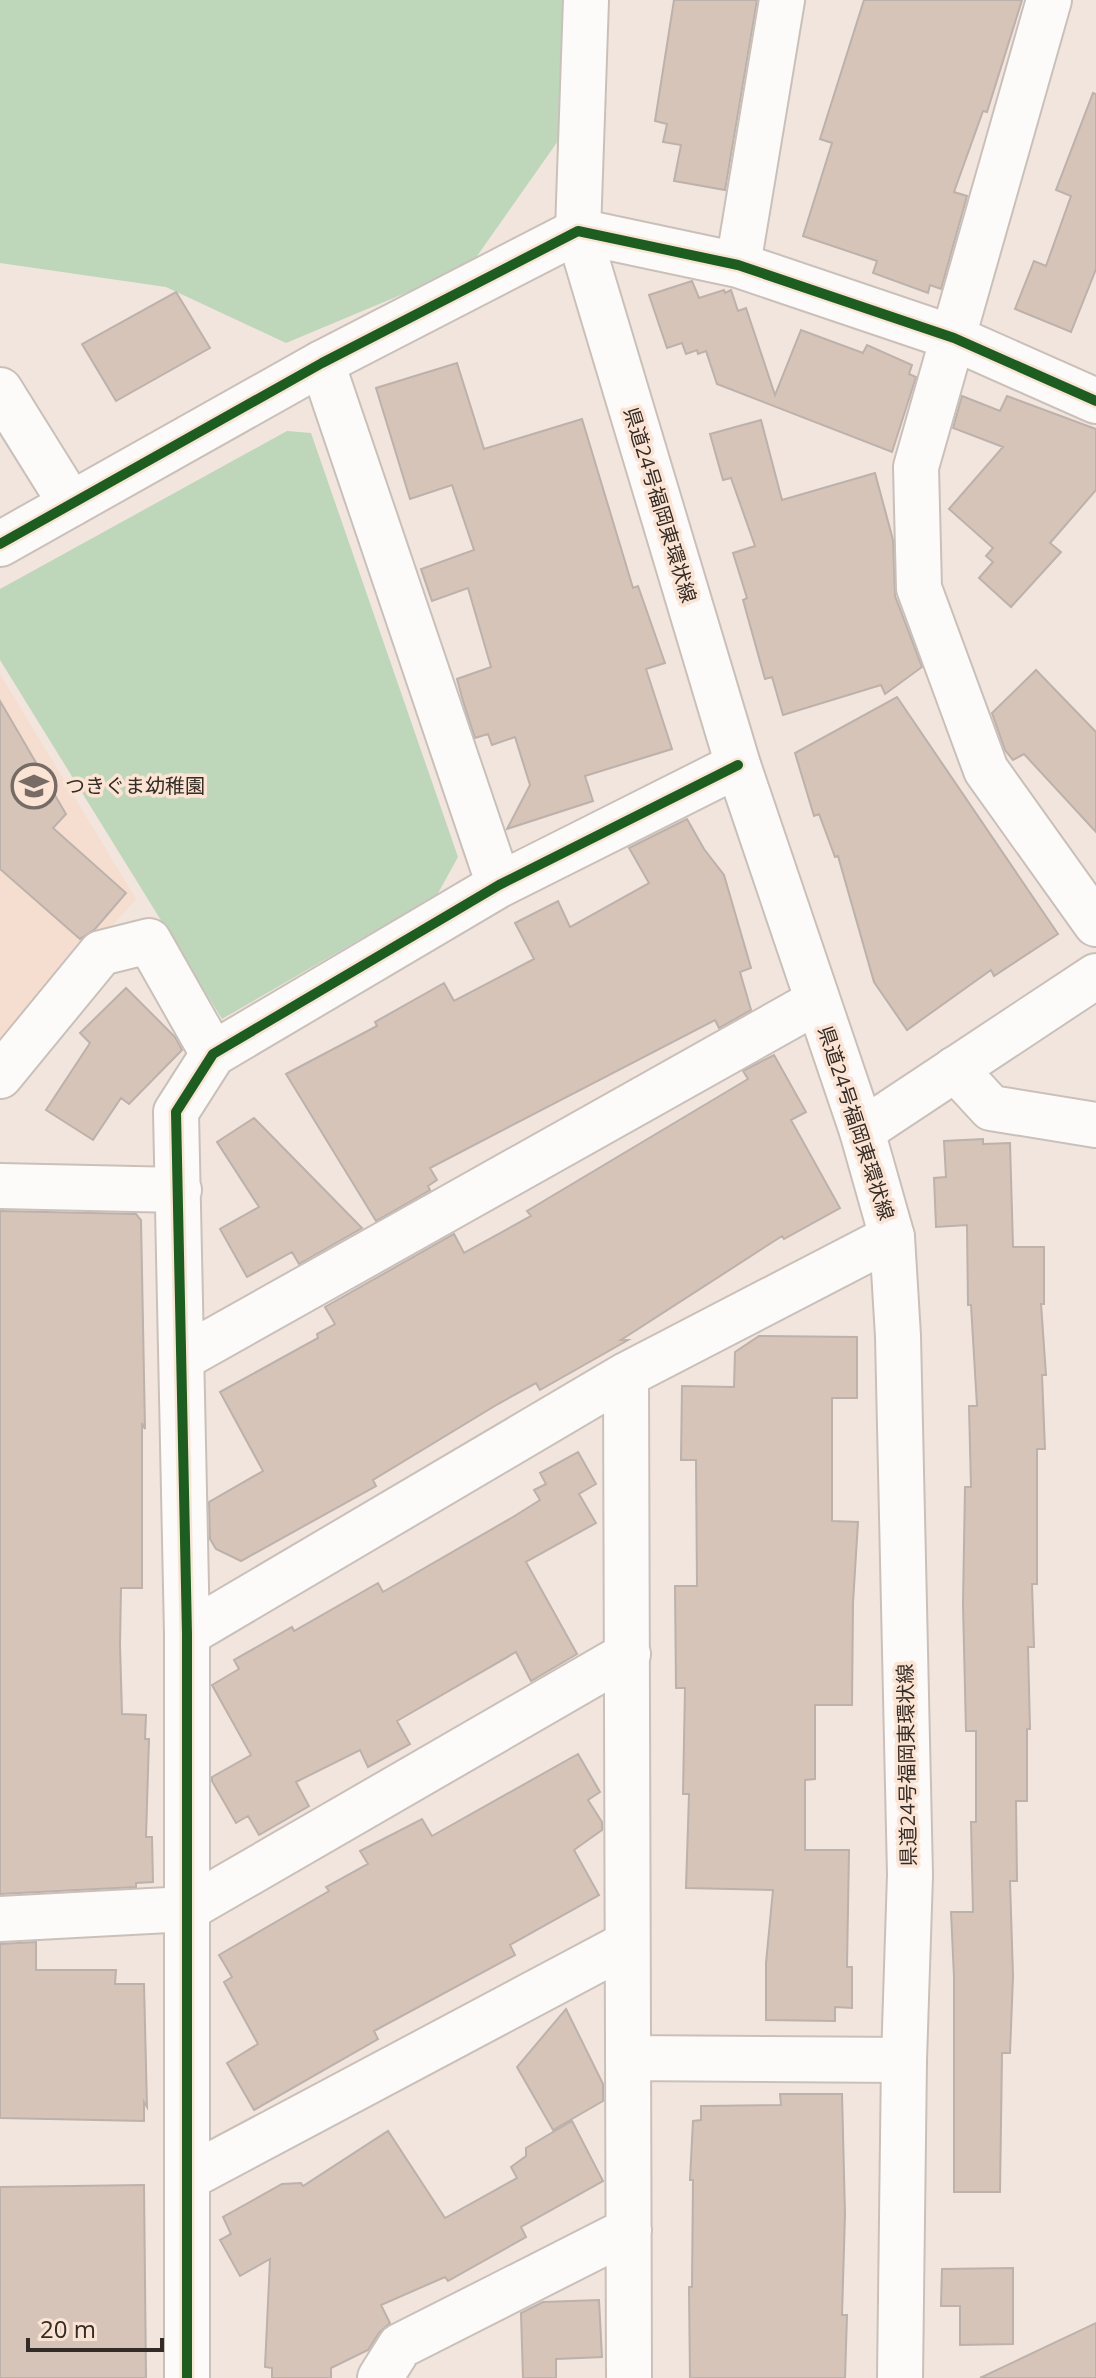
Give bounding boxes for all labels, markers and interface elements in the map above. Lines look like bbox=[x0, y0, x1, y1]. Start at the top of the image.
street label: 県道24号福岡東環状線 bbox=[618, 404, 703, 606]
school or university icon: つきぐま幼稚園 bbox=[10, 762, 58, 810]
place label: つきぐま幼稚園 bbox=[65, 772, 205, 799]
street label: 県道24号福岡東環状線 bbox=[812, 1022, 901, 1223]
street label: 県道24号福岡東環状線 bbox=[891, 1663, 922, 1867]
scale bar bbox=[28, 2302, 162, 2352]
text: 20 m bbox=[40, 2312, 96, 2345]

